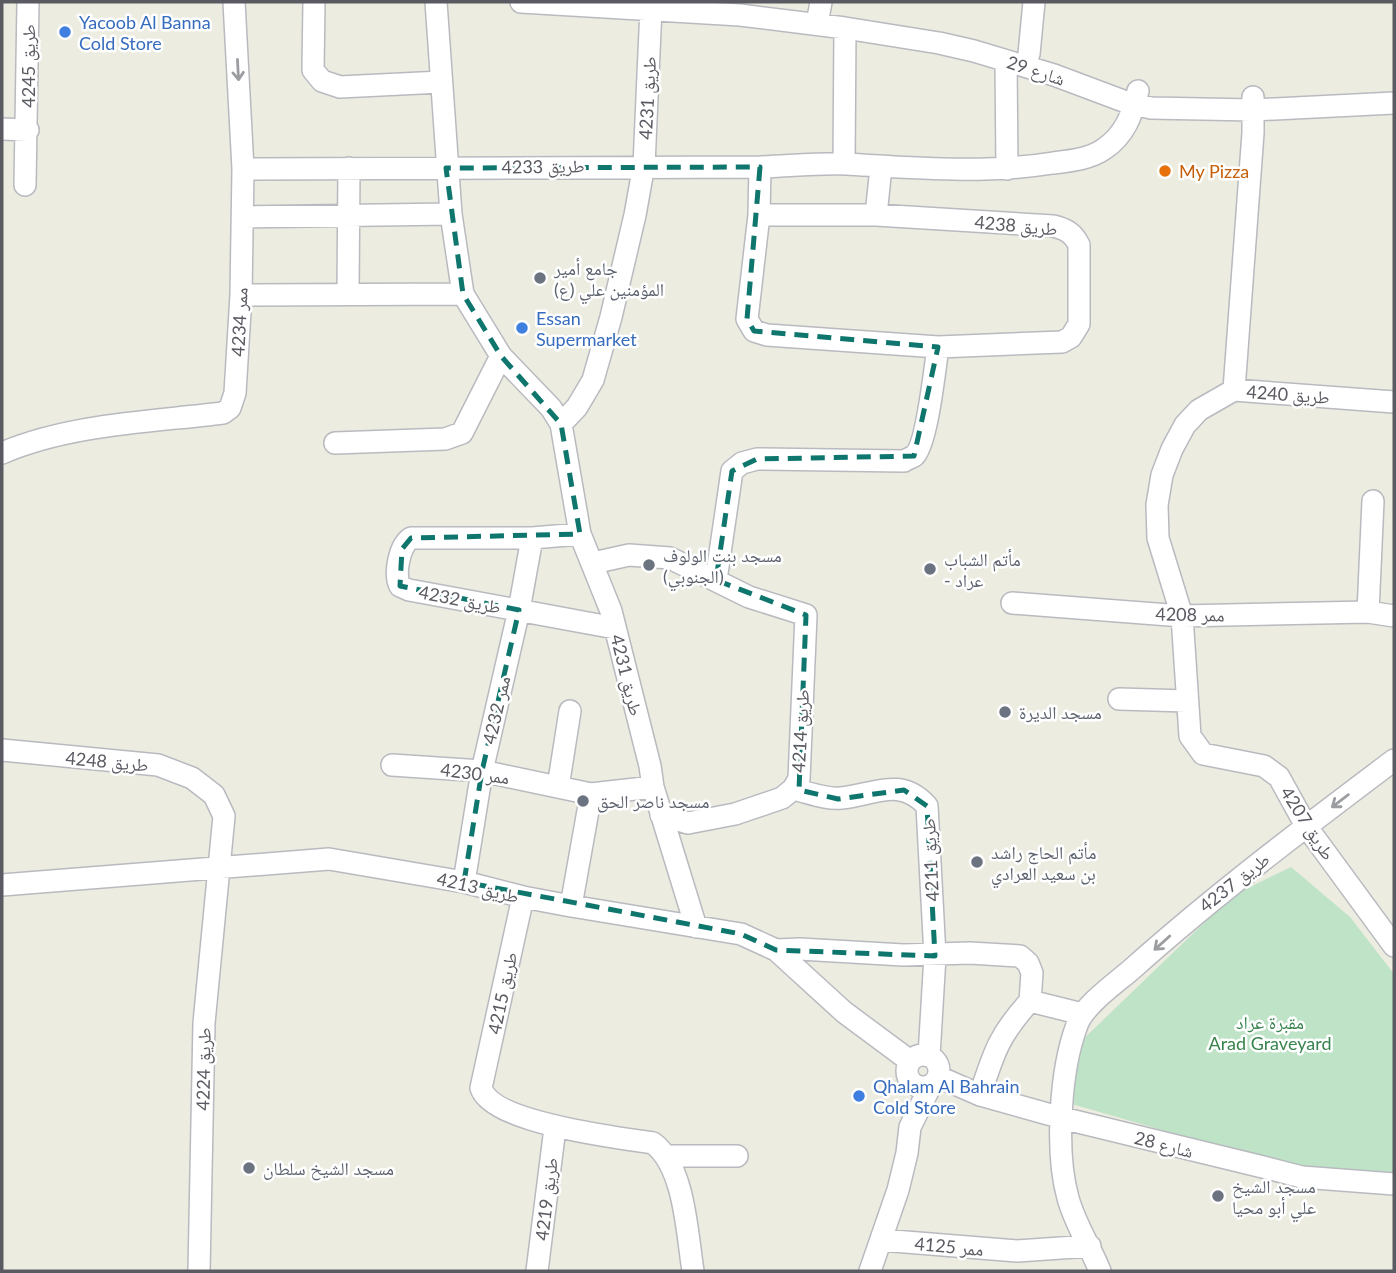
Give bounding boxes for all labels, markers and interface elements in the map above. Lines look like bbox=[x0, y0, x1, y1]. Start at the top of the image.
place label: Yacoob Al Banna Cold Store bbox=[79, 11, 211, 54]
street label: طريق 4245 bbox=[17, 24, 40, 108]
marker: Yacoob Al Banna Cold Store bbox=[57, 24, 73, 40]
street label: شارع 29 bbox=[1004, 50, 1068, 91]
street label: طريق 4231 bbox=[634, 56, 661, 140]
one-way arrow bbox=[231, 58, 244, 81]
street label: طريق 4233 bbox=[501, 154, 585, 179]
place label: My Pizza bbox=[1179, 160, 1249, 182]
marker: My Pizza bbox=[1157, 163, 1173, 179]
street label: طريق 4238 bbox=[973, 210, 1058, 241]
place label: جامع أمير المؤمنين علي (ع) bbox=[553, 257, 664, 305]
marker: جامع أمير المؤمنين علي (ع) bbox=[532, 270, 548, 286]
street label: ممر 4234 bbox=[226, 287, 252, 357]
place label: Essan Supermarket bbox=[536, 307, 637, 350]
marker: Essan Supermarket bbox=[514, 320, 530, 336]
street label: طريق 4240 bbox=[1246, 380, 1330, 409]
place label: مسجد بنت الولوف (الجنوبي) bbox=[663, 544, 782, 592]
place label: مأتم الشباب - عراد bbox=[944, 548, 1021, 591]
marker: مسجد بنت الولوف (الجنوبي) bbox=[641, 557, 657, 573]
marker: مأتم الشباب - عراد bbox=[922, 561, 938, 577]
street label: طريق 4232 bbox=[417, 580, 503, 619]
street label: ممر 4208 bbox=[1155, 602, 1225, 626]
street label: طريق 4231 bbox=[605, 632, 648, 718]
street label: ممر 4232 bbox=[477, 674, 515, 746]
street label: طريق 4214 bbox=[787, 689, 814, 773]
place label: مسجد الديرة bbox=[1019, 701, 1102, 723]
marker: مسجد الديرة bbox=[997, 704, 1013, 720]
street label: طريق 4248 bbox=[64, 746, 149, 777]
street label: ممر 4230 bbox=[439, 758, 511, 788]
street label: طريق 4207 bbox=[1275, 782, 1340, 864]
place label: مسجد ناصر الحق bbox=[597, 790, 709, 813]
marker: مسجد ناصر الحق bbox=[575, 793, 591, 809]
one-way arrow bbox=[1331, 793, 1349, 808]
street label: طريق 4211 bbox=[917, 818, 944, 902]
place label: مأتم الحاج راشد بن سعيد العرادي bbox=[991, 841, 1096, 889]
street label: طريق 4237 bbox=[1194, 848, 1274, 917]
marker: مأتم الحاج راشد بن سعيد العرادي bbox=[969, 854, 985, 870]
street label: طريق 4213 bbox=[435, 867, 521, 908]
one-way arrow bbox=[1154, 934, 1171, 951]
street label: طريق 4215 bbox=[483, 950, 522, 1036]
park label: مقبرة عراد Arad Graveyard bbox=[1209, 1011, 1332, 1054]
street label: طريق 4224 bbox=[191, 1027, 216, 1111]
place label: Qhalam Al Bahrain Cold Store bbox=[873, 1075, 1019, 1118]
marker: Qhalam Al Bahrain Cold Store bbox=[851, 1088, 867, 1104]
street label: شارع 28 bbox=[1132, 1126, 1196, 1163]
street label: طريق 4219 bbox=[530, 1156, 563, 1242]
place label: مسجد الشيخ سلطان bbox=[263, 1157, 394, 1181]
marker: مسجد الشيخ سلطان bbox=[241, 1160, 257, 1176]
place label: مسجد الشيخ علي أبو محيا bbox=[1232, 1175, 1316, 1223]
marker: مسجد الشيخ علي أبو محيا bbox=[1210, 1188, 1226, 1204]
street label: ممر 4125 bbox=[914, 1232, 984, 1260]

